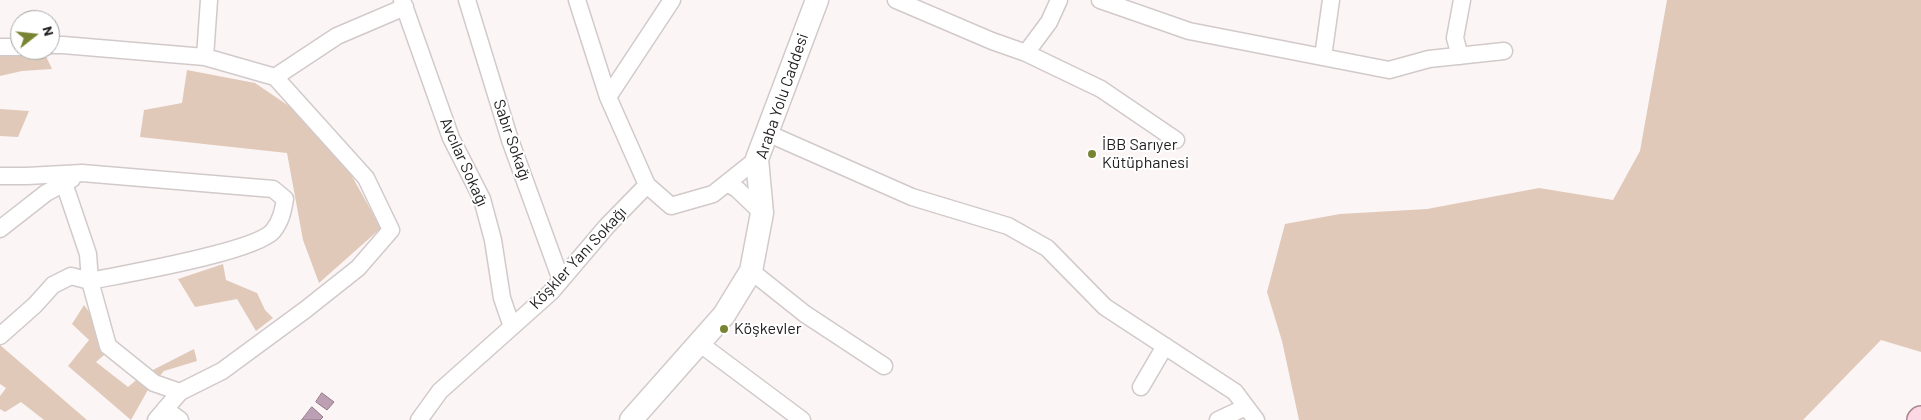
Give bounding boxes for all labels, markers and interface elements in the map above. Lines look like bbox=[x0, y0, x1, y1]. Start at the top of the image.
north arrow bbox=[10, 10, 60, 60]
text: N bbox=[39, 24, 58, 38]
street label: Araba Yolu Caddesi bbox=[752, 31, 812, 161]
street label: Sabır Sokağı bbox=[489, 97, 535, 183]
street label: Avcılar Sokağı bbox=[436, 115, 492, 209]
place label: İBB Sarıyer Kütüphanesi bbox=[1102, 135, 1189, 173]
marker: İBB Sarıyer Kütüphanesi bbox=[1086, 148, 1098, 160]
street label: Köşkler Yanı Sokağı bbox=[526, 203, 630, 313]
place label: Köşkevler bbox=[734, 319, 802, 339]
marker: Köşkevler bbox=[718, 323, 730, 335]

